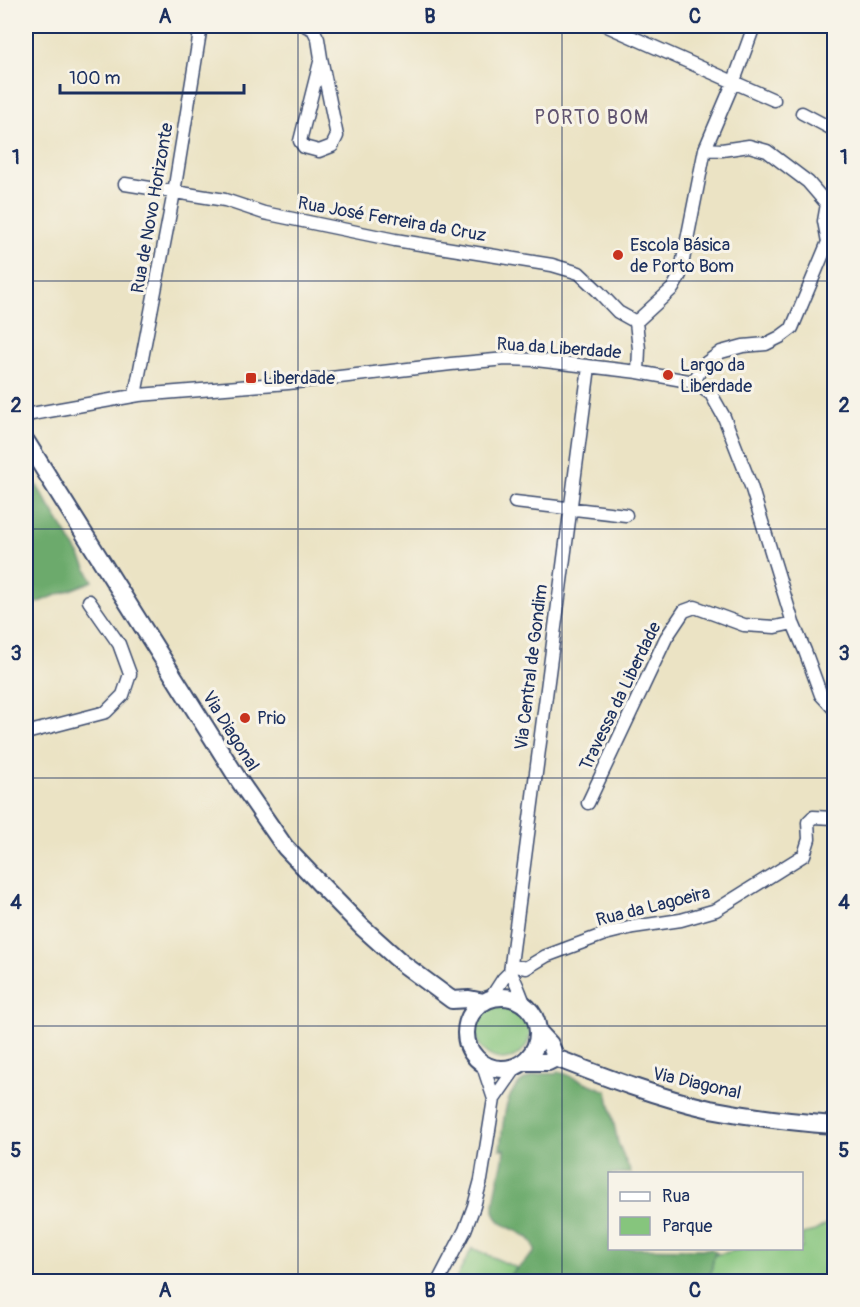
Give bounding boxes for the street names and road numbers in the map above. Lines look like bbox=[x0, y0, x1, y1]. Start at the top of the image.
street label: Rua de Novo Horizonte bbox=[126, 121, 179, 295]
street label: Rua José Ferreira da Cruz bbox=[296, 192, 488, 247]
street label: Rua da Liberdade bbox=[496, 333, 622, 364]
street label: Via Central de Gondim bbox=[510, 583, 553, 751]
street label: Travessa da Liberdade bbox=[574, 618, 667, 774]
street label: Via Diagonal bbox=[197, 687, 264, 776]
street label: Rua da Lagoeira bbox=[594, 881, 713, 932]
street label: Via Diagonal bbox=[650, 1062, 744, 1105]

